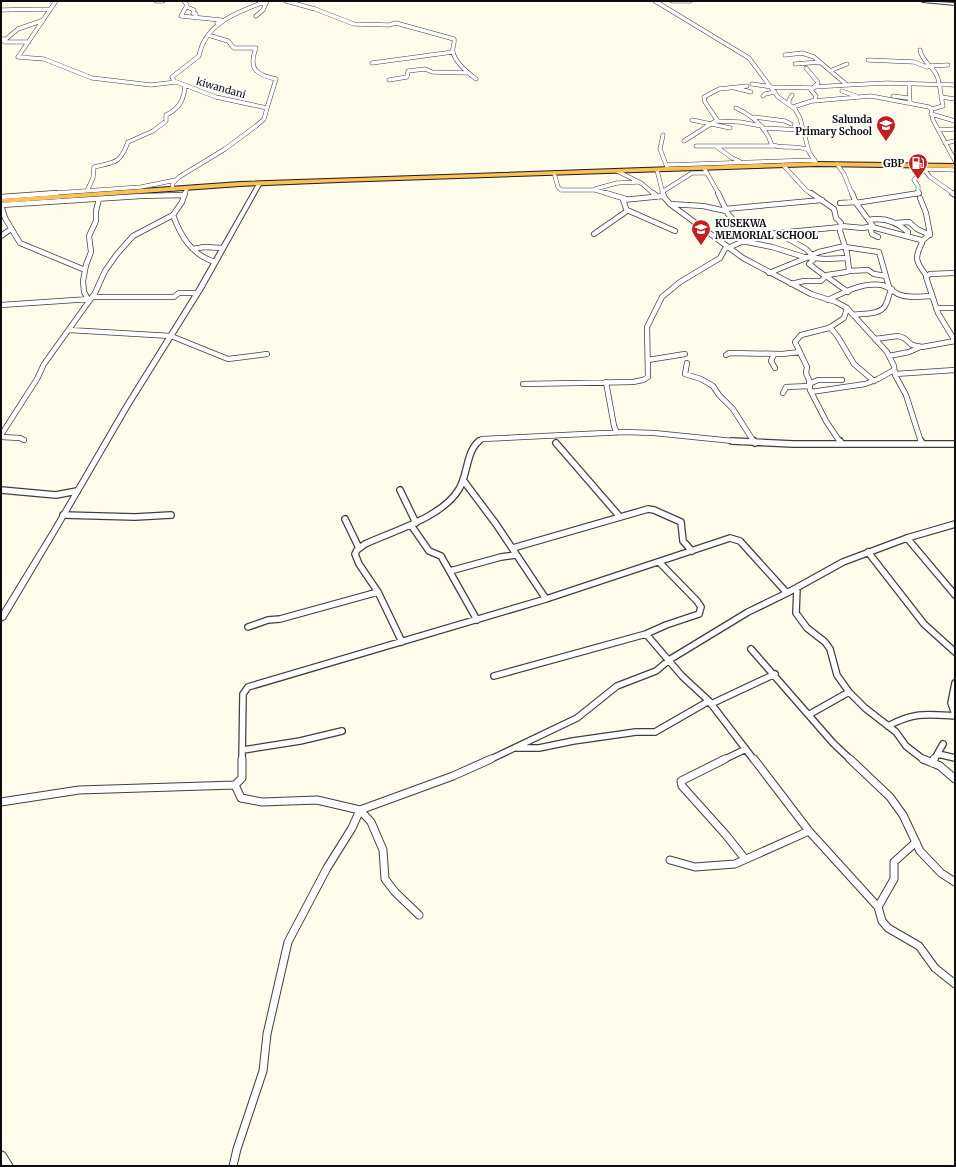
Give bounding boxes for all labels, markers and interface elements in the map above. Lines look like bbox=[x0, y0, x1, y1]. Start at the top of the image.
street label: kiwandani bbox=[195, 75, 247, 101]
place label: Salunda Primary School bbox=[795, 113, 873, 138]
school or university icon: Salunda Primary School bbox=[875, 114, 897, 142]
fuel station icon: GBP bbox=[907, 152, 929, 180]
place label: GBP bbox=[883, 157, 904, 170]
place label: KUSEKWA MEMORIAL SCHOOL bbox=[715, 217, 819, 242]
school or university icon: KUSEKWA MEMORIAL SCHOOL bbox=[690, 218, 712, 246]

